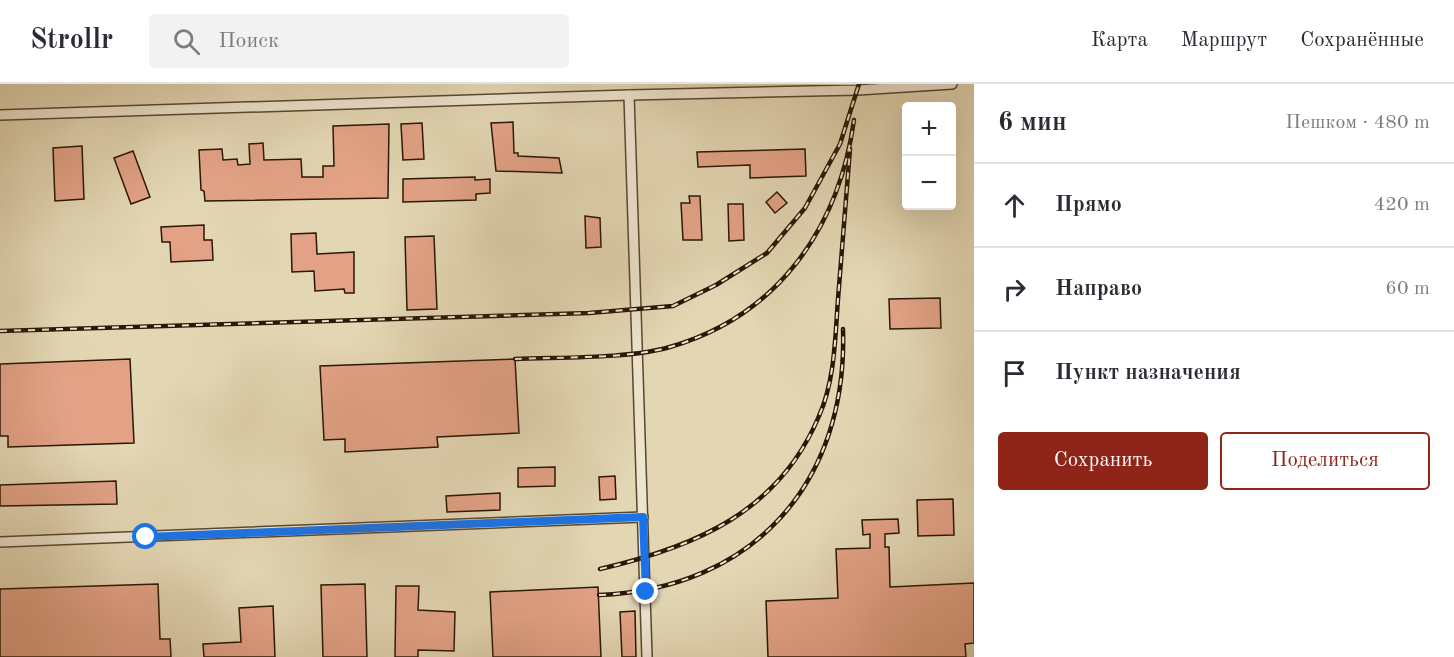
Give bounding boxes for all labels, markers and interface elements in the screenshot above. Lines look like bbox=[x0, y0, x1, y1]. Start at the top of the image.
search box bbox=[149, 14, 569, 68]
icon: search bbox=[170, 25, 203, 58]
text: Strollr bbox=[30, 27, 113, 55]
text: Поиск bbox=[218, 30, 279, 52]
text: Карта bbox=[1091, 30, 1148, 51]
text: Маршрут bbox=[1181, 30, 1267, 51]
text: Сохранённые bbox=[1300, 30, 1424, 51]
map controls bbox=[902, 102, 956, 210]
button: + bbox=[902, 102, 956, 156]
text: 6 мин bbox=[998, 110, 1067, 136]
text: Пешком · 480 m bbox=[1285, 113, 1430, 133]
button: − bbox=[902, 156, 956, 210]
icon: ahead bbox=[998, 189, 1031, 222]
text: Прямо bbox=[1055, 194, 1122, 216]
text: 420 m bbox=[1374, 195, 1430, 215]
icon: right bbox=[998, 273, 1031, 306]
text: Направо bbox=[1055, 278, 1142, 300]
text: 60 m bbox=[1385, 279, 1430, 299]
icon: arrive bbox=[998, 357, 1031, 390]
text: Пункт назначения bbox=[1055, 362, 1241, 384]
button: Сохранить bbox=[998, 432, 1208, 490]
button: Поделиться bbox=[1220, 432, 1430, 490]
route start bbox=[132, 523, 158, 549]
route end bbox=[632, 578, 658, 604]

